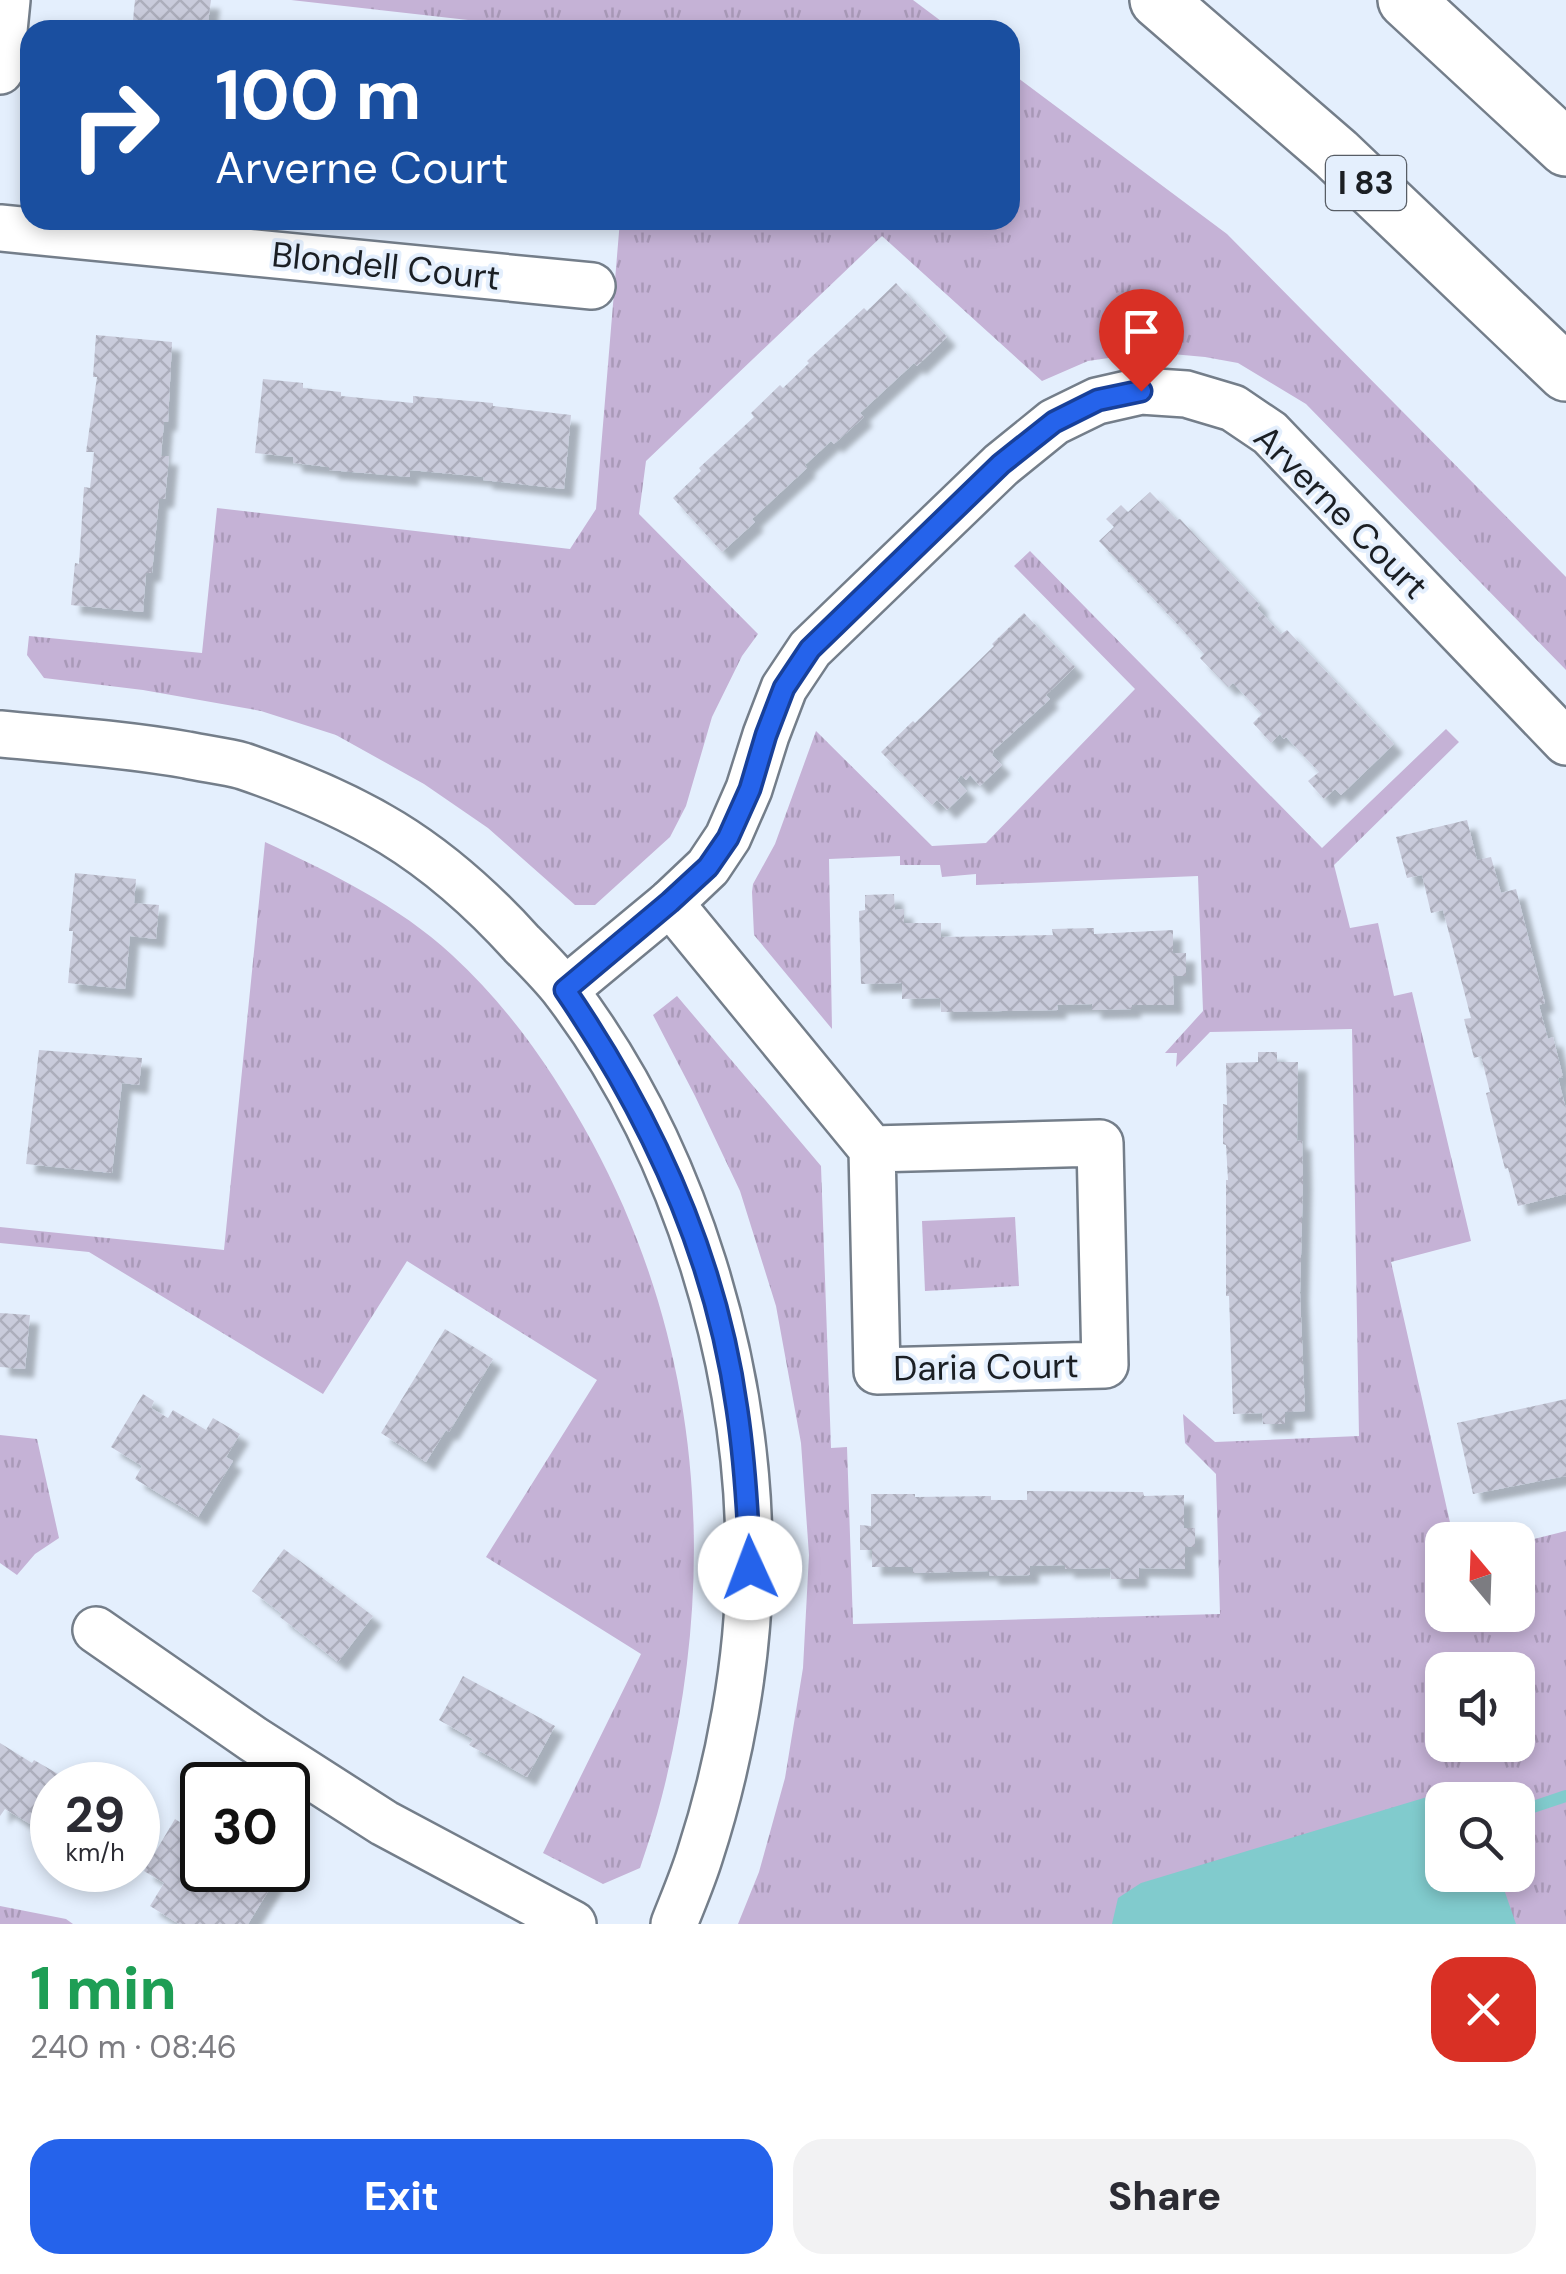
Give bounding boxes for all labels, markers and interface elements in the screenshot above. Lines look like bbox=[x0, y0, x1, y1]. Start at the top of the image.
text: 100 m bbox=[215, 50, 421, 141]
icon: right bbox=[50, 60, 180, 190]
text: Arverne Court bbox=[215, 138, 509, 197]
road number: I 83 bbox=[1326, 156, 1406, 210]
street label: Blondell Court bbox=[270, 231, 502, 301]
pin bbox=[1099, 289, 1184, 392]
icon: arrive bbox=[1114, 304, 1169, 359]
street label: Arverne Court bbox=[1244, 415, 1438, 609]
street label: Daria Court bbox=[893, 1342, 1079, 1392]
position arrow bbox=[698, 1516, 802, 1620]
north arrow bbox=[1425, 1522, 1535, 1632]
map controls bbox=[1425, 1522, 1535, 1892]
button: sound bbox=[1425, 1652, 1535, 1762]
speed limit sign: 30 bbox=[180, 1762, 310, 1892]
text: 29 bbox=[65, 1782, 125, 1848]
button: search bbox=[1425, 1782, 1535, 1892]
text: km/h bbox=[65, 1836, 125, 1869]
text: 1 min bbox=[30, 1949, 177, 2028]
button: close bbox=[1431, 1957, 1536, 2062]
text: 240 m · 08:46 bbox=[30, 2026, 237, 2068]
button: Exit bbox=[30, 2139, 773, 2254]
button: Share bbox=[793, 2139, 1536, 2254]

